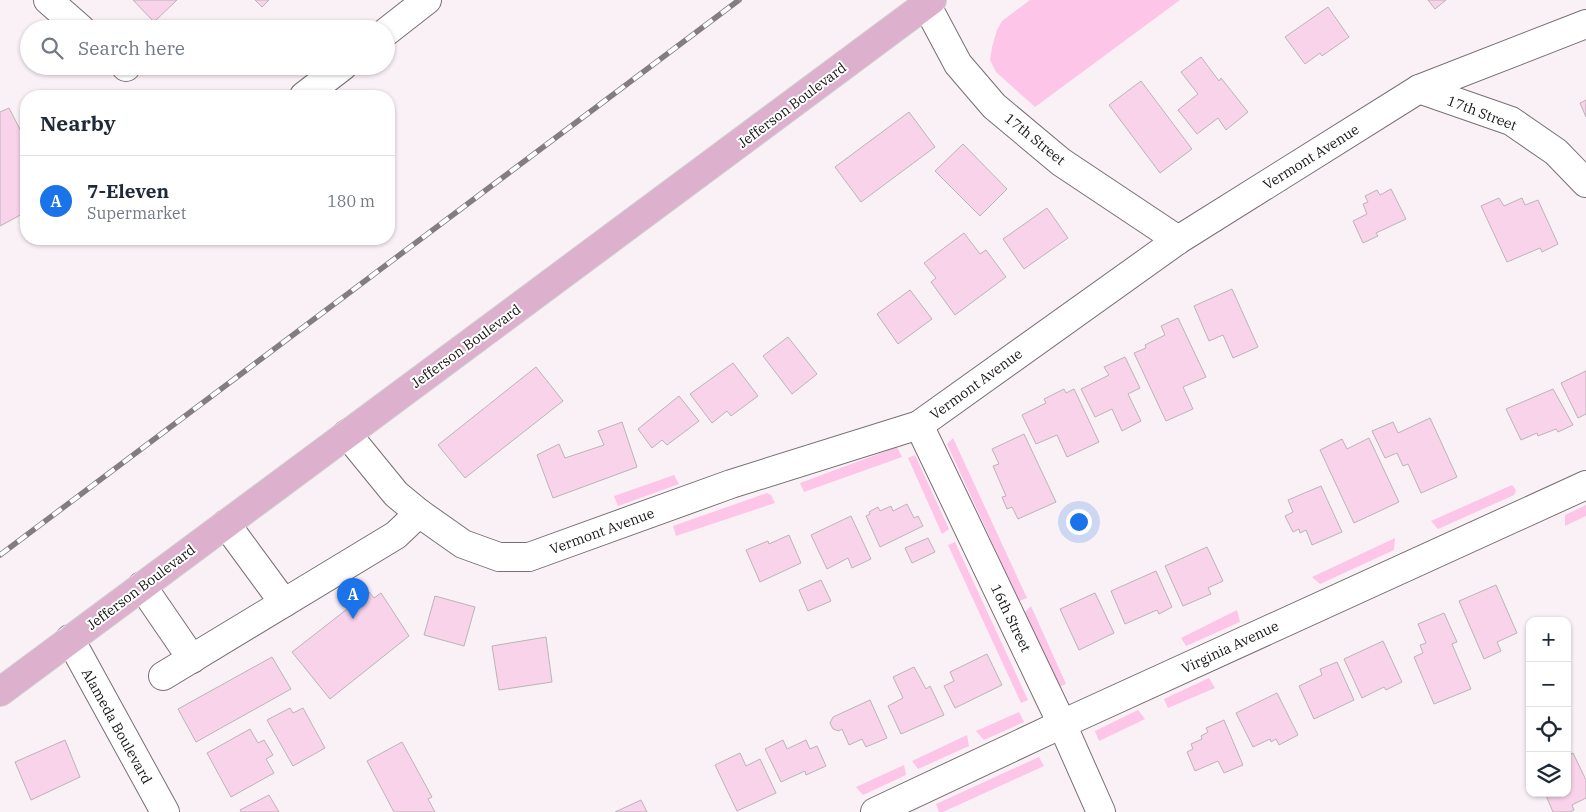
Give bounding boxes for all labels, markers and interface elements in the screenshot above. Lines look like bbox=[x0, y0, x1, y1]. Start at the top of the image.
search box bbox=[20, 20, 395, 75]
icon: search bbox=[38, 34, 66, 62]
text: Search here bbox=[78, 36, 185, 60]
street label: Jefferson Boulevard bbox=[734, 58, 850, 152]
street label: 17th Street bbox=[1445, 92, 1519, 135]
text: Nearby bbox=[40, 109, 116, 137]
street label: 17th Street bbox=[1001, 109, 1069, 169]
street label: Vermont Avenue bbox=[1260, 120, 1362, 194]
text: 7-Eleven bbox=[87, 179, 169, 203]
text: A bbox=[50, 191, 62, 211]
text: 180 m bbox=[327, 191, 375, 211]
text: Supermarket bbox=[87, 203, 186, 223]
street label: Jefferson Boulevard bbox=[408, 300, 525, 392]
street label: Vermont Avenue bbox=[926, 344, 1026, 424]
street label: Vermont Avenue bbox=[547, 504, 657, 558]
your location bbox=[1066, 509, 1092, 535]
street label: Jefferson Boulevard bbox=[83, 540, 199, 634]
pin: A bbox=[337, 578, 369, 619]
street label: 16th Street bbox=[987, 581, 1035, 655]
street label: Virginia Avenue bbox=[1179, 617, 1281, 677]
map controls bbox=[1526, 617, 1571, 797]
button: + bbox=[1526, 617, 1571, 662]
button: − bbox=[1526, 662, 1571, 707]
street label: Alameda Boulevard bbox=[78, 665, 156, 787]
button: locate bbox=[1526, 707, 1571, 752]
button: layers bbox=[1526, 752, 1571, 797]

